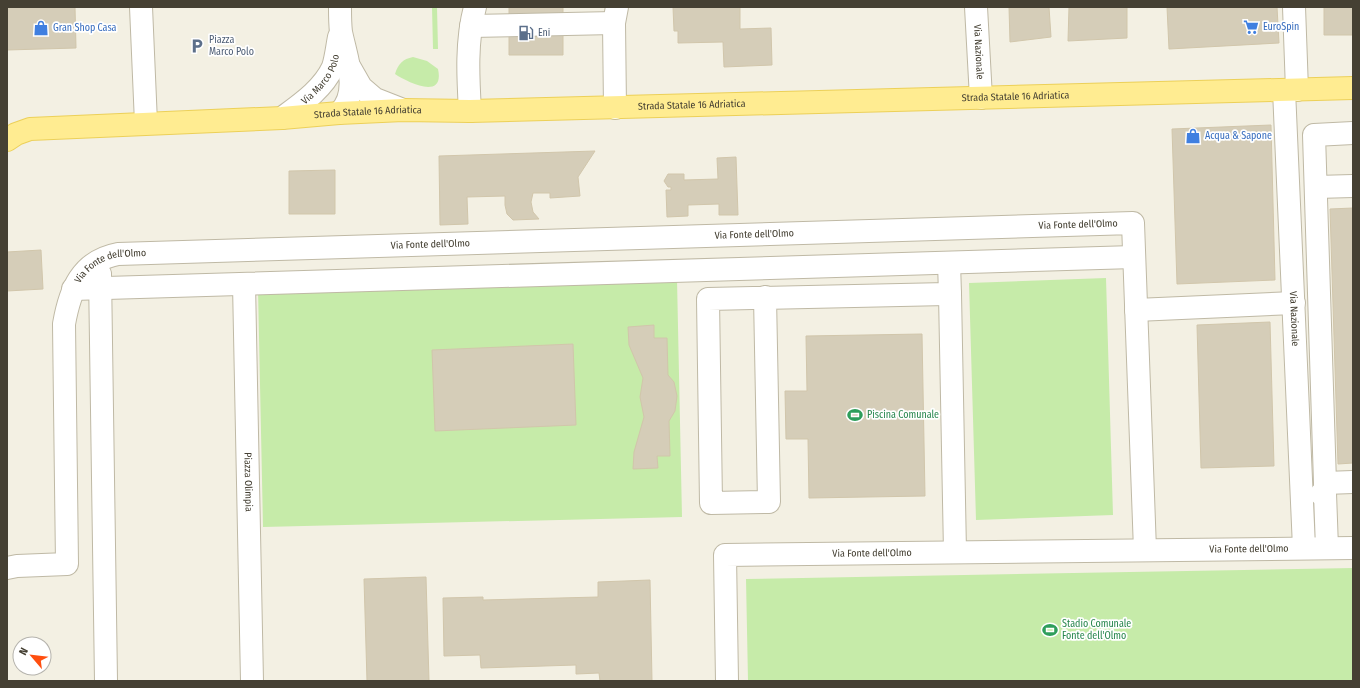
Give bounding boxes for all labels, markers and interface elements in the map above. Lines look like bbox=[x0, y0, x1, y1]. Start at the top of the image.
supermarket icon: EuroSpin bbox=[1242, 18, 1260, 36]
shop icon: Gran Shop Casa bbox=[32, 19, 50, 37]
place label: EuroSpin bbox=[1263, 21, 1299, 33]
place label: Gran Shop Casa bbox=[53, 22, 117, 34]
fuel station icon: Eni bbox=[517, 24, 535, 42]
street label: Via Nazionale bbox=[971, 24, 986, 80]
place label: Eni bbox=[538, 27, 550, 39]
place label: Piazza Marco Polo bbox=[209, 34, 254, 58]
parking icon: Piazza Marco Polo bbox=[188, 37, 206, 55]
street label: Via Marco Polo bbox=[299, 53, 342, 107]
street label: Strada Statale 16 Adriatica bbox=[962, 89, 1070, 104]
street label: Strada Statale 16 Adriatica bbox=[638, 98, 746, 113]
street label: Strada Statale 16 Adriatica bbox=[314, 104, 422, 121]
shop icon: Acqua & Sapone bbox=[1184, 127, 1202, 145]
place label: Acqua & Sapone bbox=[1205, 130, 1272, 142]
street label: Via Fonte dell'Olmo bbox=[1038, 217, 1118, 232]
street label: Via Fonte dell'Olmo bbox=[714, 227, 794, 242]
street label: Via Fonte dell'Olmo bbox=[391, 237, 470, 252]
street label: Via Fonte dell'Olmo bbox=[72, 247, 146, 285]
street label: Via Nazionale bbox=[1287, 291, 1301, 347]
sports icon: Piscina Comunale bbox=[846, 406, 864, 424]
place label: Piscina Comunale bbox=[867, 409, 939, 421]
street label: Piazza Olimpia bbox=[241, 452, 255, 512]
street label: Via Fonte dell'Olmo bbox=[1209, 543, 1289, 556]
street label: Via Fonte dell'Olmo bbox=[832, 547, 912, 560]
place label: Stadio Comunale Fonte dell'Olmo bbox=[1062, 618, 1131, 642]
sports icon: Stadio Comunale Fonte dell'Olmo bbox=[1041, 621, 1059, 639]
north arrow bbox=[12, 636, 52, 676]
text: N bbox=[16, 646, 31, 658]

